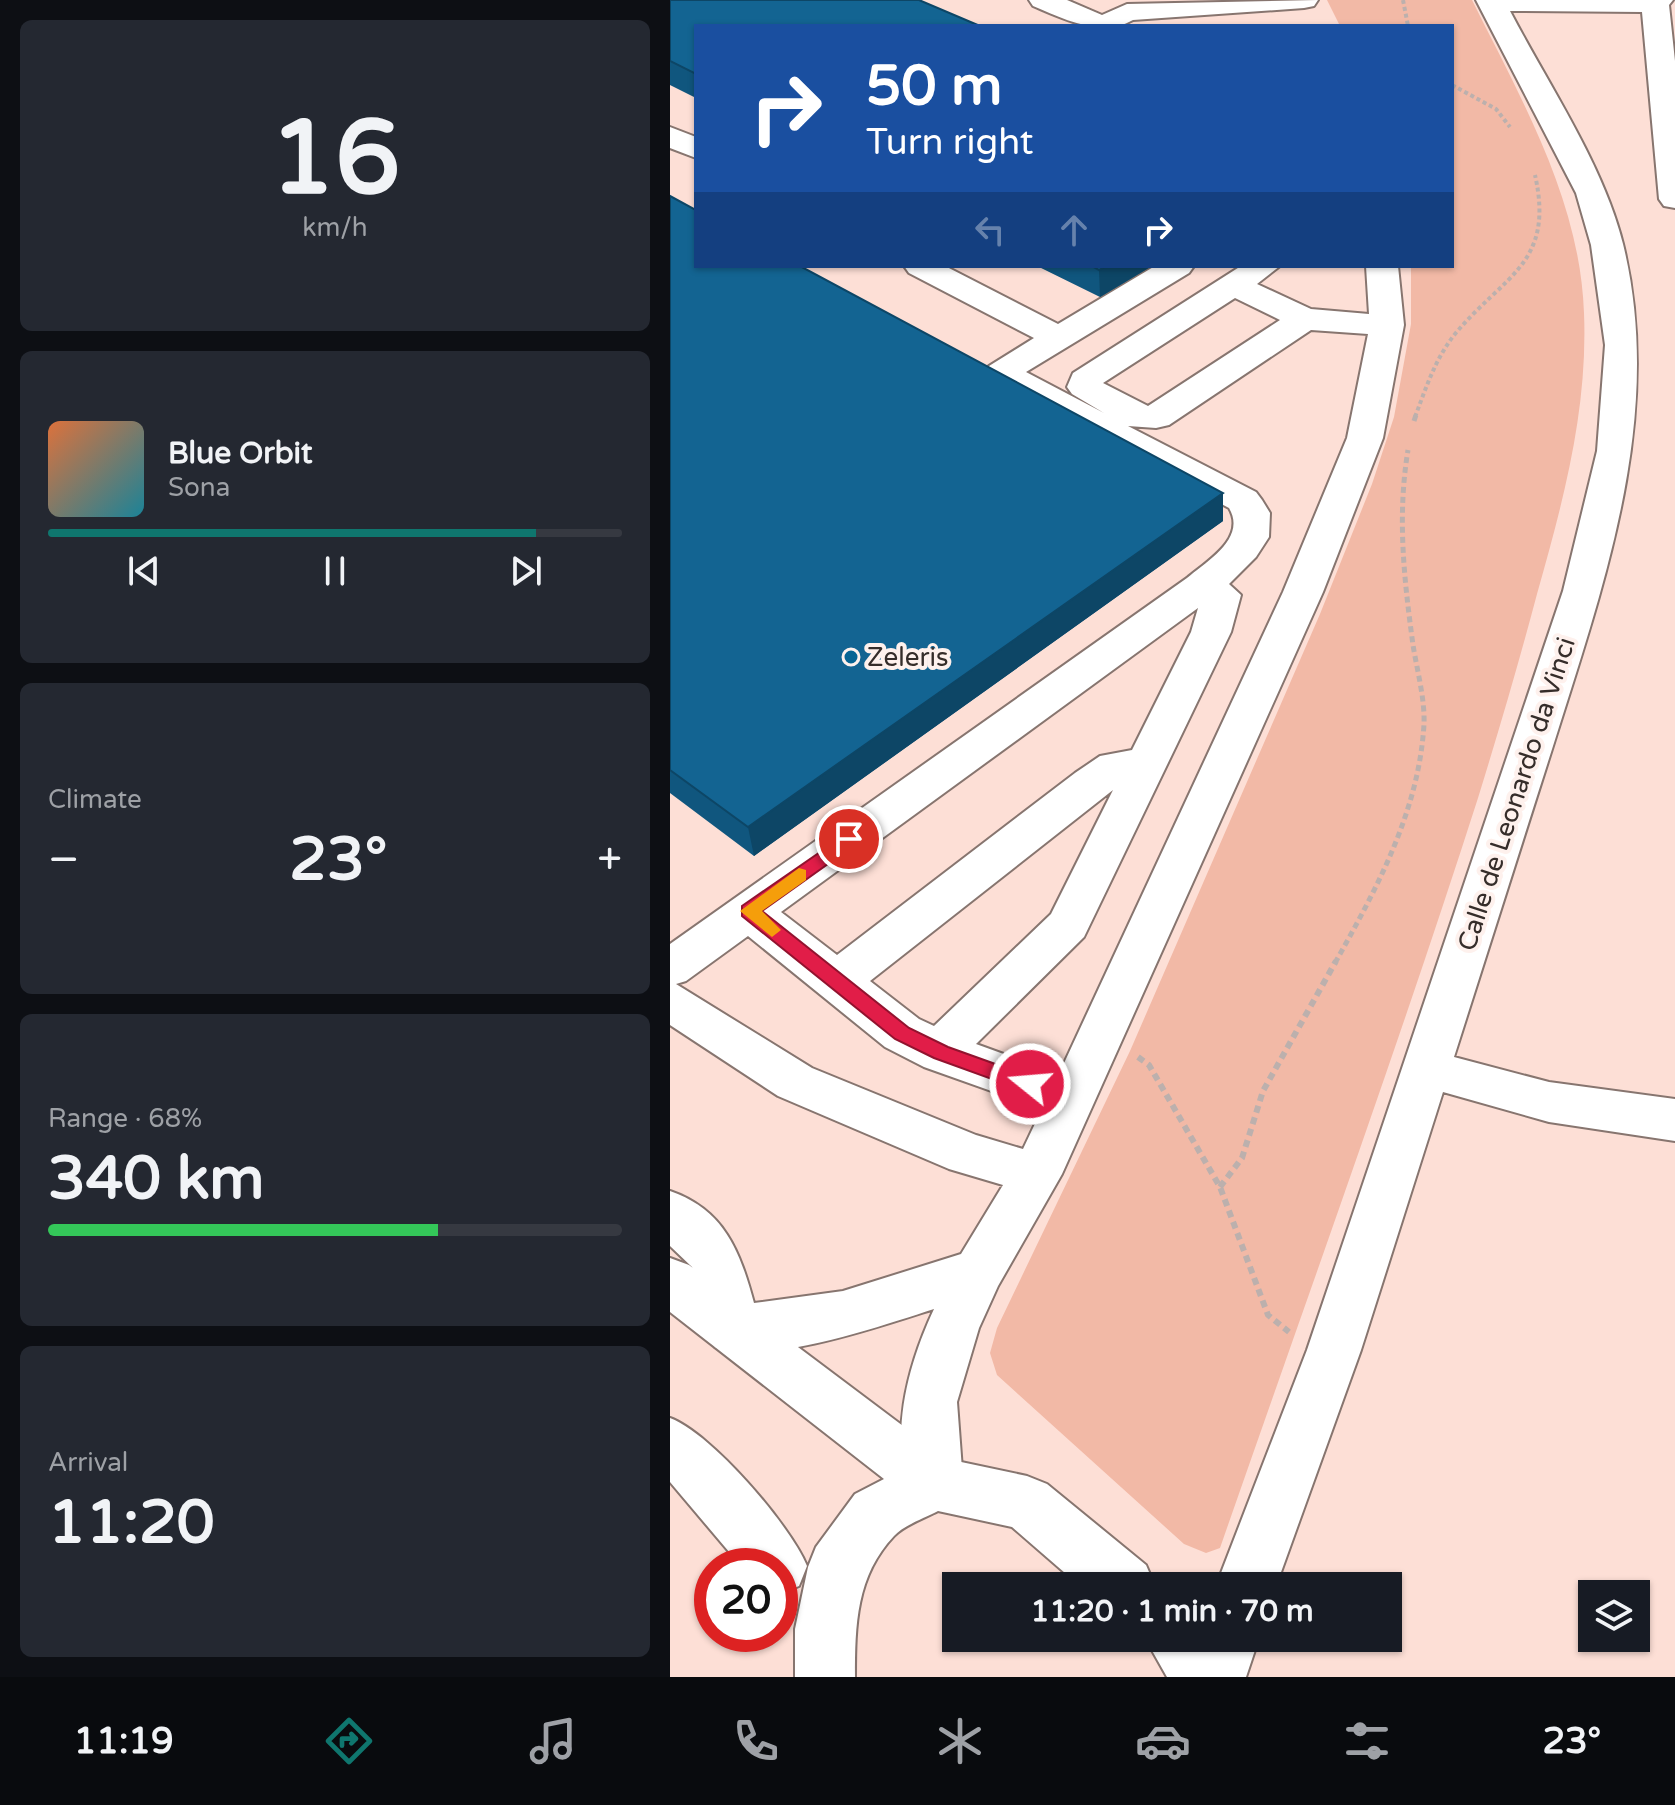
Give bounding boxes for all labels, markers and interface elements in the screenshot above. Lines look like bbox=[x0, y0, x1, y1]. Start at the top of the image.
text: 50 m bbox=[866, 53, 1002, 120]
icon: right bbox=[734, 56, 838, 160]
text: 16 bbox=[270, 97, 400, 222]
text: Turn right bbox=[866, 121, 1033, 164]
icon: left bbox=[968, 208, 1012, 252]
icon: ahead bbox=[1052, 208, 1096, 252]
icon: right bbox=[1136, 208, 1180, 252]
text: km/h bbox=[302, 212, 368, 243]
text: Blue Orbit bbox=[168, 435, 313, 472]
text: Sona bbox=[168, 472, 230, 503]
icon: previous bbox=[122, 549, 166, 593]
icon: pause bbox=[313, 549, 357, 593]
icon: next bbox=[504, 549, 548, 593]
street label: Calle de Leonardo da Vinci bbox=[1451, 634, 1582, 955]
place label: Zeleris bbox=[867, 642, 948, 673]
marker: Zeleris bbox=[842, 648, 860, 666]
text: Climate bbox=[48, 784, 142, 815]
pin bbox=[815, 805, 883, 873]
icon: arrive bbox=[827, 817, 871, 861]
text: 23° bbox=[289, 824, 387, 896]
text: − bbox=[48, 834, 79, 887]
text: + bbox=[597, 834, 622, 887]
position arrow bbox=[988, 1042, 1072, 1126]
text: Range · 68% bbox=[48, 1103, 202, 1134]
text: 340 km bbox=[48, 1143, 264, 1215]
text: Arrival bbox=[48, 1447, 128, 1478]
text: 11:20 bbox=[48, 1487, 214, 1559]
speed limit sign: 20 bbox=[694, 1548, 798, 1652]
map controls bbox=[1578, 1580, 1650, 1652]
button: layers bbox=[1578, 1580, 1650, 1652]
text: 11:20 · 1 min · 70 m bbox=[1031, 1593, 1313, 1630]
icon: directions bbox=[321, 1713, 377, 1769]
icon: music bbox=[525, 1713, 581, 1769]
icon: phone bbox=[728, 1713, 784, 1769]
icon: climate bbox=[932, 1713, 988, 1769]
icon: car bbox=[1135, 1713, 1191, 1769]
icon: filters bbox=[1339, 1713, 1395, 1769]
text: 11:19 bbox=[74, 1720, 174, 1763]
text: 23° bbox=[1542, 1720, 1601, 1763]

